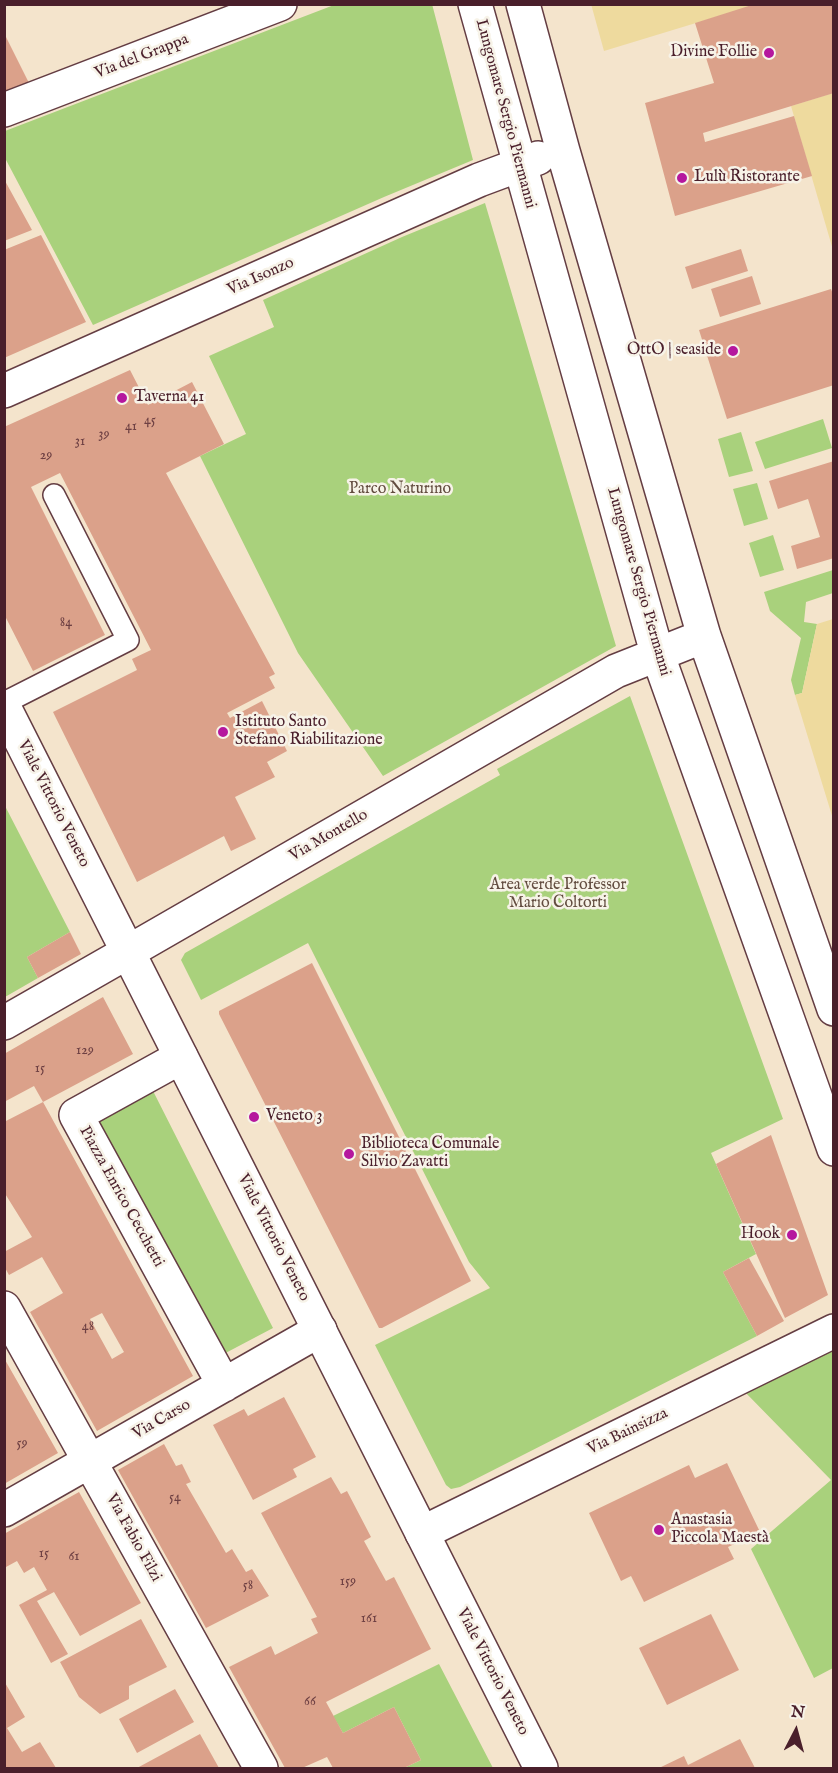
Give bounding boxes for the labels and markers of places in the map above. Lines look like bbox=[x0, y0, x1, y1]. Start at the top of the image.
place label: Divine Follie bbox=[670, 43, 757, 63]
marker: Divine Follie bbox=[762, 46, 776, 60]
place label: Lulù Ristorante bbox=[694, 168, 800, 188]
marker: Lulù Ristorante bbox=[675, 171, 689, 185]
place label: OttO | seaside bbox=[627, 341, 721, 361]
marker: OttO | seaside bbox=[726, 344, 740, 358]
place label: Taverna 41 bbox=[134, 388, 204, 408]
marker: Taverna 41 bbox=[115, 391, 129, 405]
place label: Istituto Santo Stefano Riabilitazione bbox=[235, 713, 383, 751]
marker: Istituto Santo Stefano Riabilitazione bbox=[216, 725, 230, 739]
place label: Veneto 3 bbox=[266, 1107, 322, 1127]
marker: Veneto 3 bbox=[247, 1110, 261, 1124]
place label: Biblioteca Comunale Silvio Zavatti bbox=[361, 1135, 499, 1173]
marker: Biblioteca Comunale Silvio Zavatti bbox=[342, 1147, 356, 1161]
place label: Hook bbox=[741, 1225, 780, 1245]
marker: Hook bbox=[785, 1228, 799, 1242]
place label: Anastasia Piccola Maestà bbox=[671, 1511, 769, 1549]
marker: Anastasia Piccola Maestà bbox=[652, 1523, 666, 1537]

